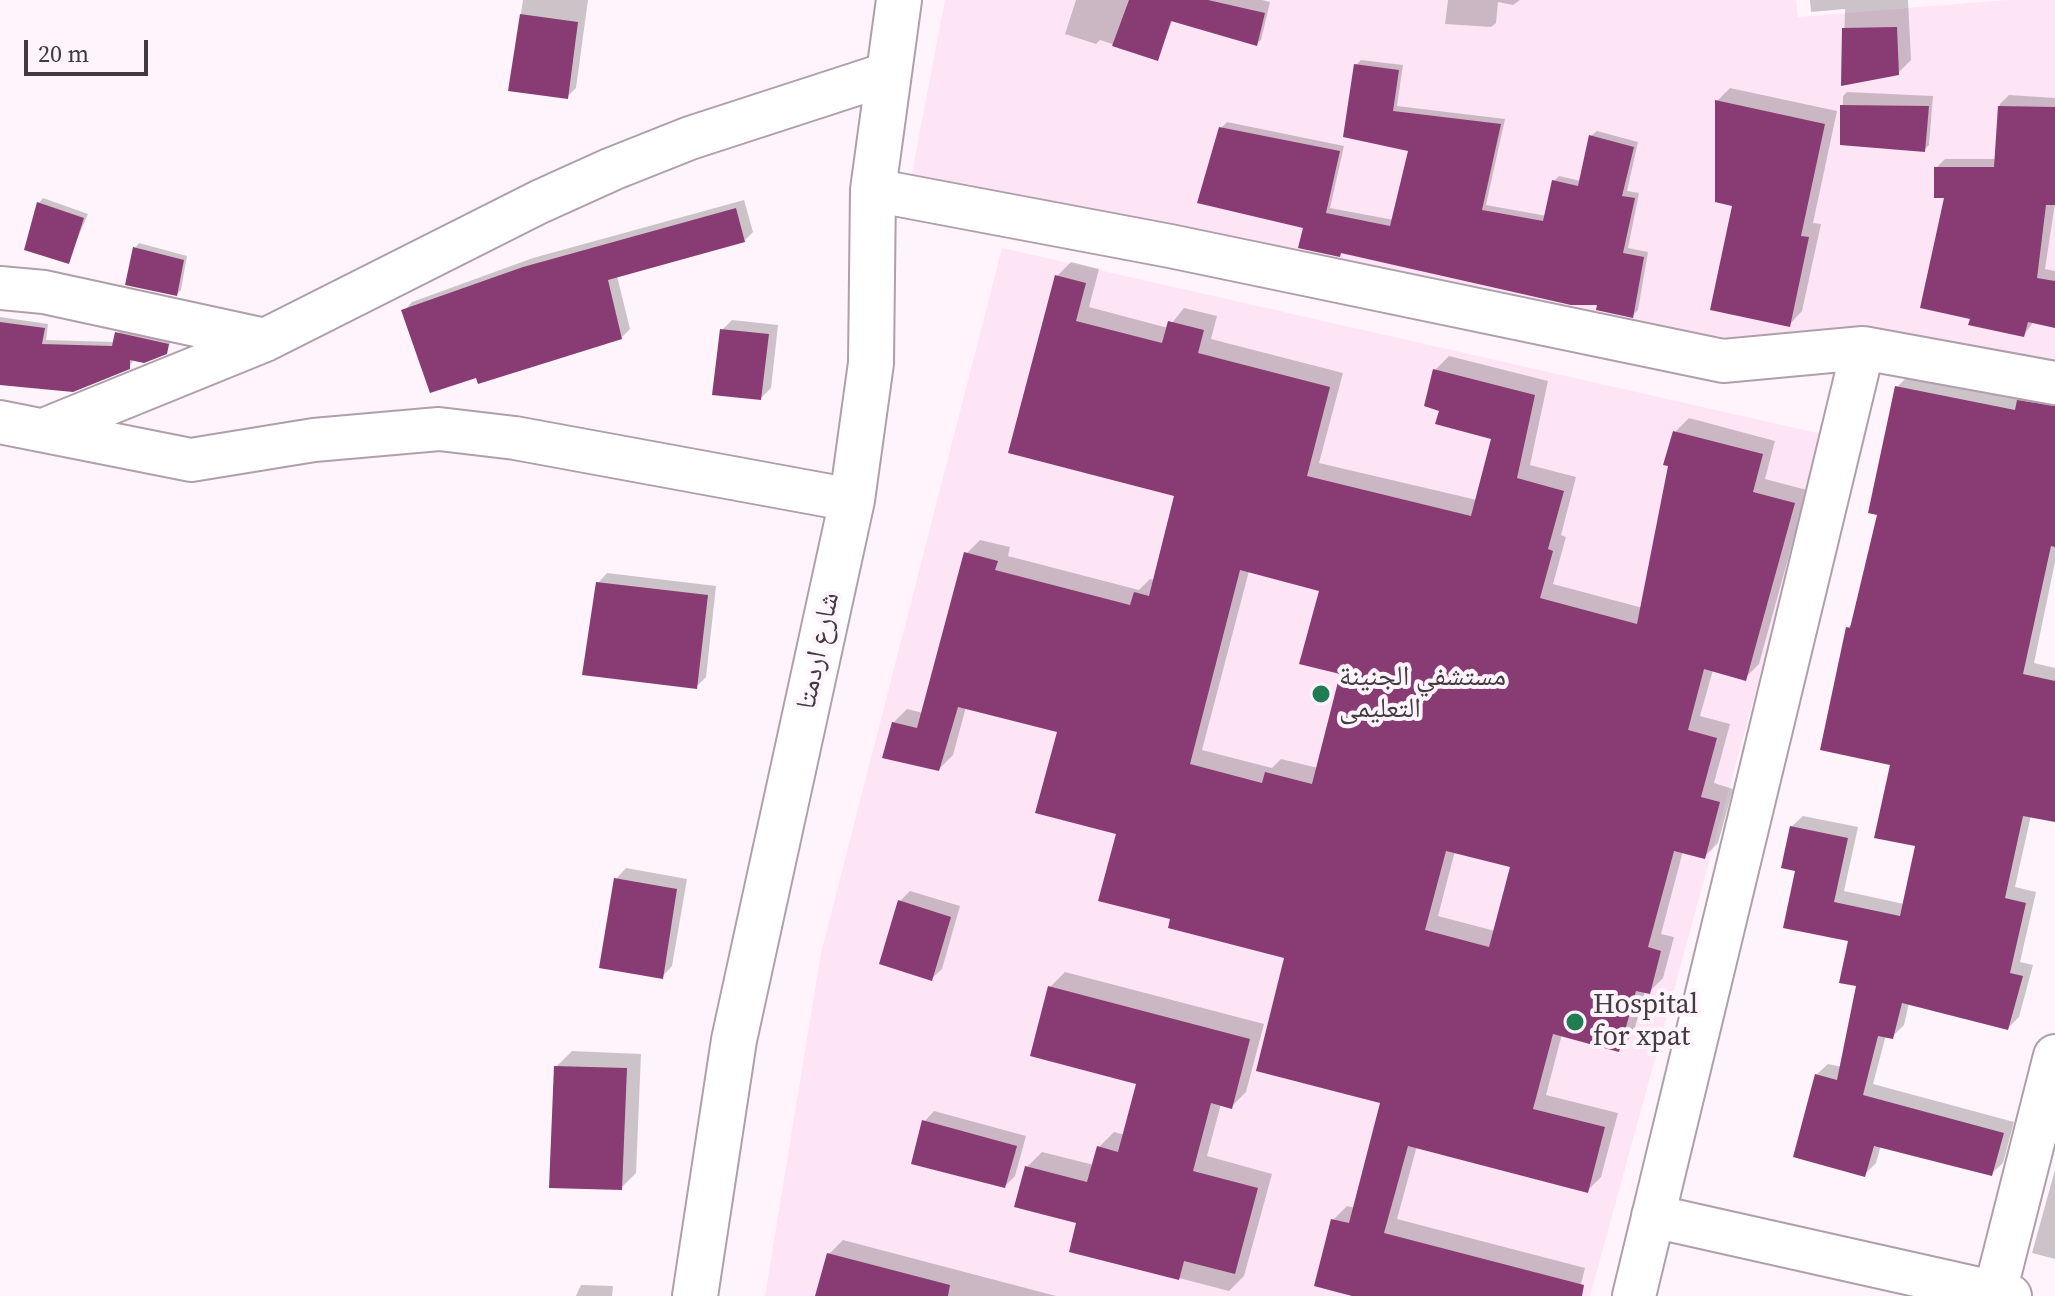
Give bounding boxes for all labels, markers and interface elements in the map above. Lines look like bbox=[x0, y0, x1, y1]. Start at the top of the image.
scale bar bbox=[28, 24, 152, 74]
text: 20 m bbox=[38, 37, 89, 70]
street label: شارع اردمتا bbox=[790, 589, 848, 713]
place label: مستشفي الجنينة التعليمى bbox=[1339, 661, 1506, 727]
marker: مستشفي الجنينة التعليمى bbox=[1310, 683, 1332, 705]
place label: Hospital for xpat bbox=[1593, 989, 1698, 1055]
marker: Hospital for xpat bbox=[1564, 1011, 1586, 1033]

